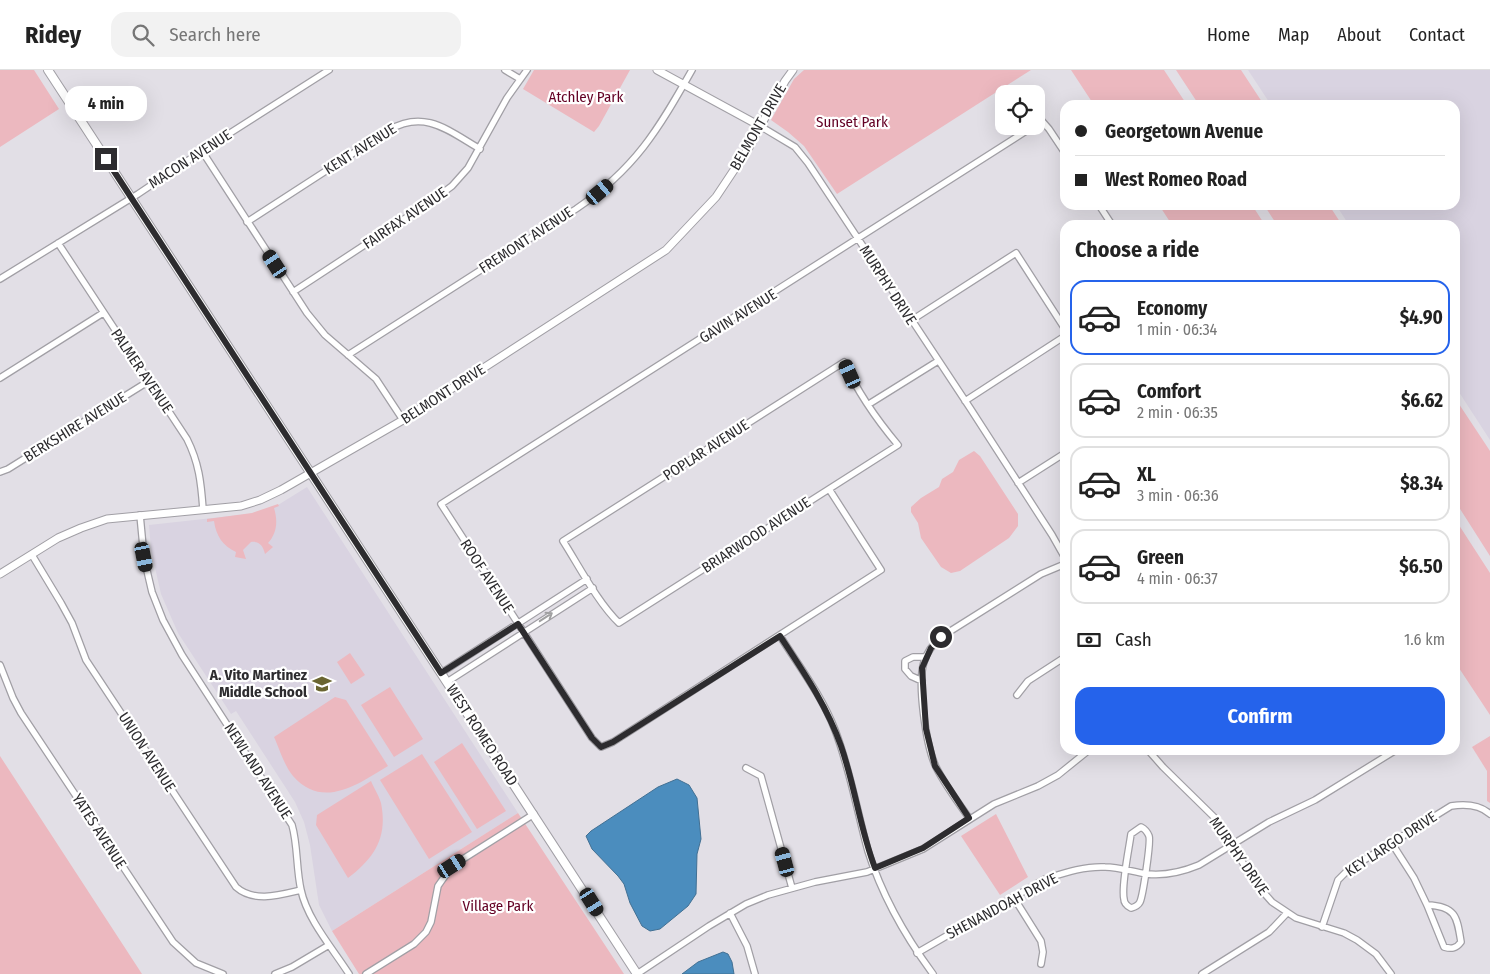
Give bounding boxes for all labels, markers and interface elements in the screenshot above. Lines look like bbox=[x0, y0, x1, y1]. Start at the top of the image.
search box bbox=[111, 12, 461, 57]
text: Ridey bbox=[25, 21, 81, 49]
icon: search bbox=[129, 21, 157, 49]
text: Search here bbox=[169, 23, 261, 46]
text: Home bbox=[1207, 24, 1250, 46]
text: Map bbox=[1278, 24, 1309, 46]
text: About bbox=[1337, 24, 1381, 46]
text: Contact bbox=[1409, 24, 1465, 46]
street label: BELMONT DRIVE bbox=[726, 81, 790, 173]
map controls bbox=[995, 85, 1045, 135]
button: locate bbox=[995, 85, 1045, 135]
callout: 4 min bbox=[65, 87, 147, 122]
park label: Atchley Park bbox=[549, 88, 624, 106]
text: 4 min bbox=[88, 94, 124, 113]
park label: Sunset Park bbox=[816, 113, 888, 131]
street label: KENT AVENUE bbox=[321, 120, 399, 178]
text: Georgetown Avenue bbox=[1105, 120, 1263, 143]
street label: MACON AVENUE bbox=[145, 126, 235, 192]
route end bbox=[95, 148, 117, 170]
text: West Romeo Road bbox=[1105, 168, 1247, 191]
car bbox=[583, 177, 616, 207]
street label: FAIRFAX AVENUE bbox=[359, 183, 451, 253]
street label: FREMONT AVENUE bbox=[476, 203, 576, 277]
text: Choose a ride bbox=[1075, 236, 1199, 263]
street label: MURPHY DRIVE bbox=[856, 242, 920, 328]
car bbox=[260, 247, 289, 281]
street label: GAVIN AVENUE bbox=[696, 285, 780, 347]
icon: car bbox=[1077, 295, 1122, 340]
text: Economy bbox=[1137, 297, 1207, 320]
text: $4.90 bbox=[1400, 306, 1443, 329]
text: 1 min · 06:34 bbox=[1137, 320, 1217, 339]
street label: PALMER AVENUE bbox=[107, 325, 177, 417]
car bbox=[837, 357, 862, 391]
street label: BELMONT DRIVE bbox=[398, 360, 488, 428]
icon: car bbox=[1077, 378, 1122, 423]
text: Comfort bbox=[1137, 380, 1201, 403]
street label: BERKSHIRE AVENUE bbox=[20, 388, 130, 466]
text: $6.62 bbox=[1401, 389, 1443, 412]
text: 2 min · 06:35 bbox=[1137, 403, 1218, 422]
street label: POPLAR AVENUE bbox=[660, 416, 752, 484]
icon: car bbox=[1077, 461, 1122, 506]
text: XL bbox=[1137, 463, 1156, 486]
text: $8.34 bbox=[1400, 472, 1443, 495]
text: 3 min · 06:36 bbox=[1137, 486, 1219, 505]
street label: BRIARWOOD AVENUE bbox=[698, 493, 814, 577]
street label: ROOF AVENUE bbox=[456, 536, 518, 616]
car bbox=[133, 541, 154, 573]
icon: car bbox=[1077, 544, 1122, 589]
text: Green bbox=[1137, 546, 1184, 569]
text: $6.50 bbox=[1399, 555, 1443, 578]
text: 4 min · 06:37 bbox=[1137, 569, 1218, 588]
one-way arrow bbox=[539, 612, 553, 622]
route start bbox=[930, 626, 952, 648]
icon: cash bbox=[1075, 626, 1103, 654]
text: Cash bbox=[1115, 628, 1152, 651]
text: 1.6 km bbox=[1404, 630, 1445, 649]
place label: A. Vito Martinez Middle School bbox=[209, 666, 308, 701]
school or university icon: A. Vito Martinez Middle School bbox=[311, 673, 333, 695]
street label: WEST ROMEO ROAD bbox=[442, 681, 522, 789]
button: Confirm bbox=[1075, 687, 1445, 745]
street label: UNION AVENUE bbox=[115, 709, 179, 795]
street label: NEWLAND AVENUE bbox=[220, 720, 296, 822]
street label: YATES AVENUE bbox=[68, 790, 130, 872]
street label: KEY LARGO DRIVE bbox=[1342, 808, 1440, 880]
street label: MURPHY DRIVE bbox=[1206, 814, 1272, 898]
car bbox=[773, 846, 796, 878]
car bbox=[435, 852, 468, 880]
street label: SHENANDOAH DRIVE bbox=[943, 869, 1061, 943]
car bbox=[577, 885, 606, 919]
park label: Village Park bbox=[463, 897, 533, 915]

